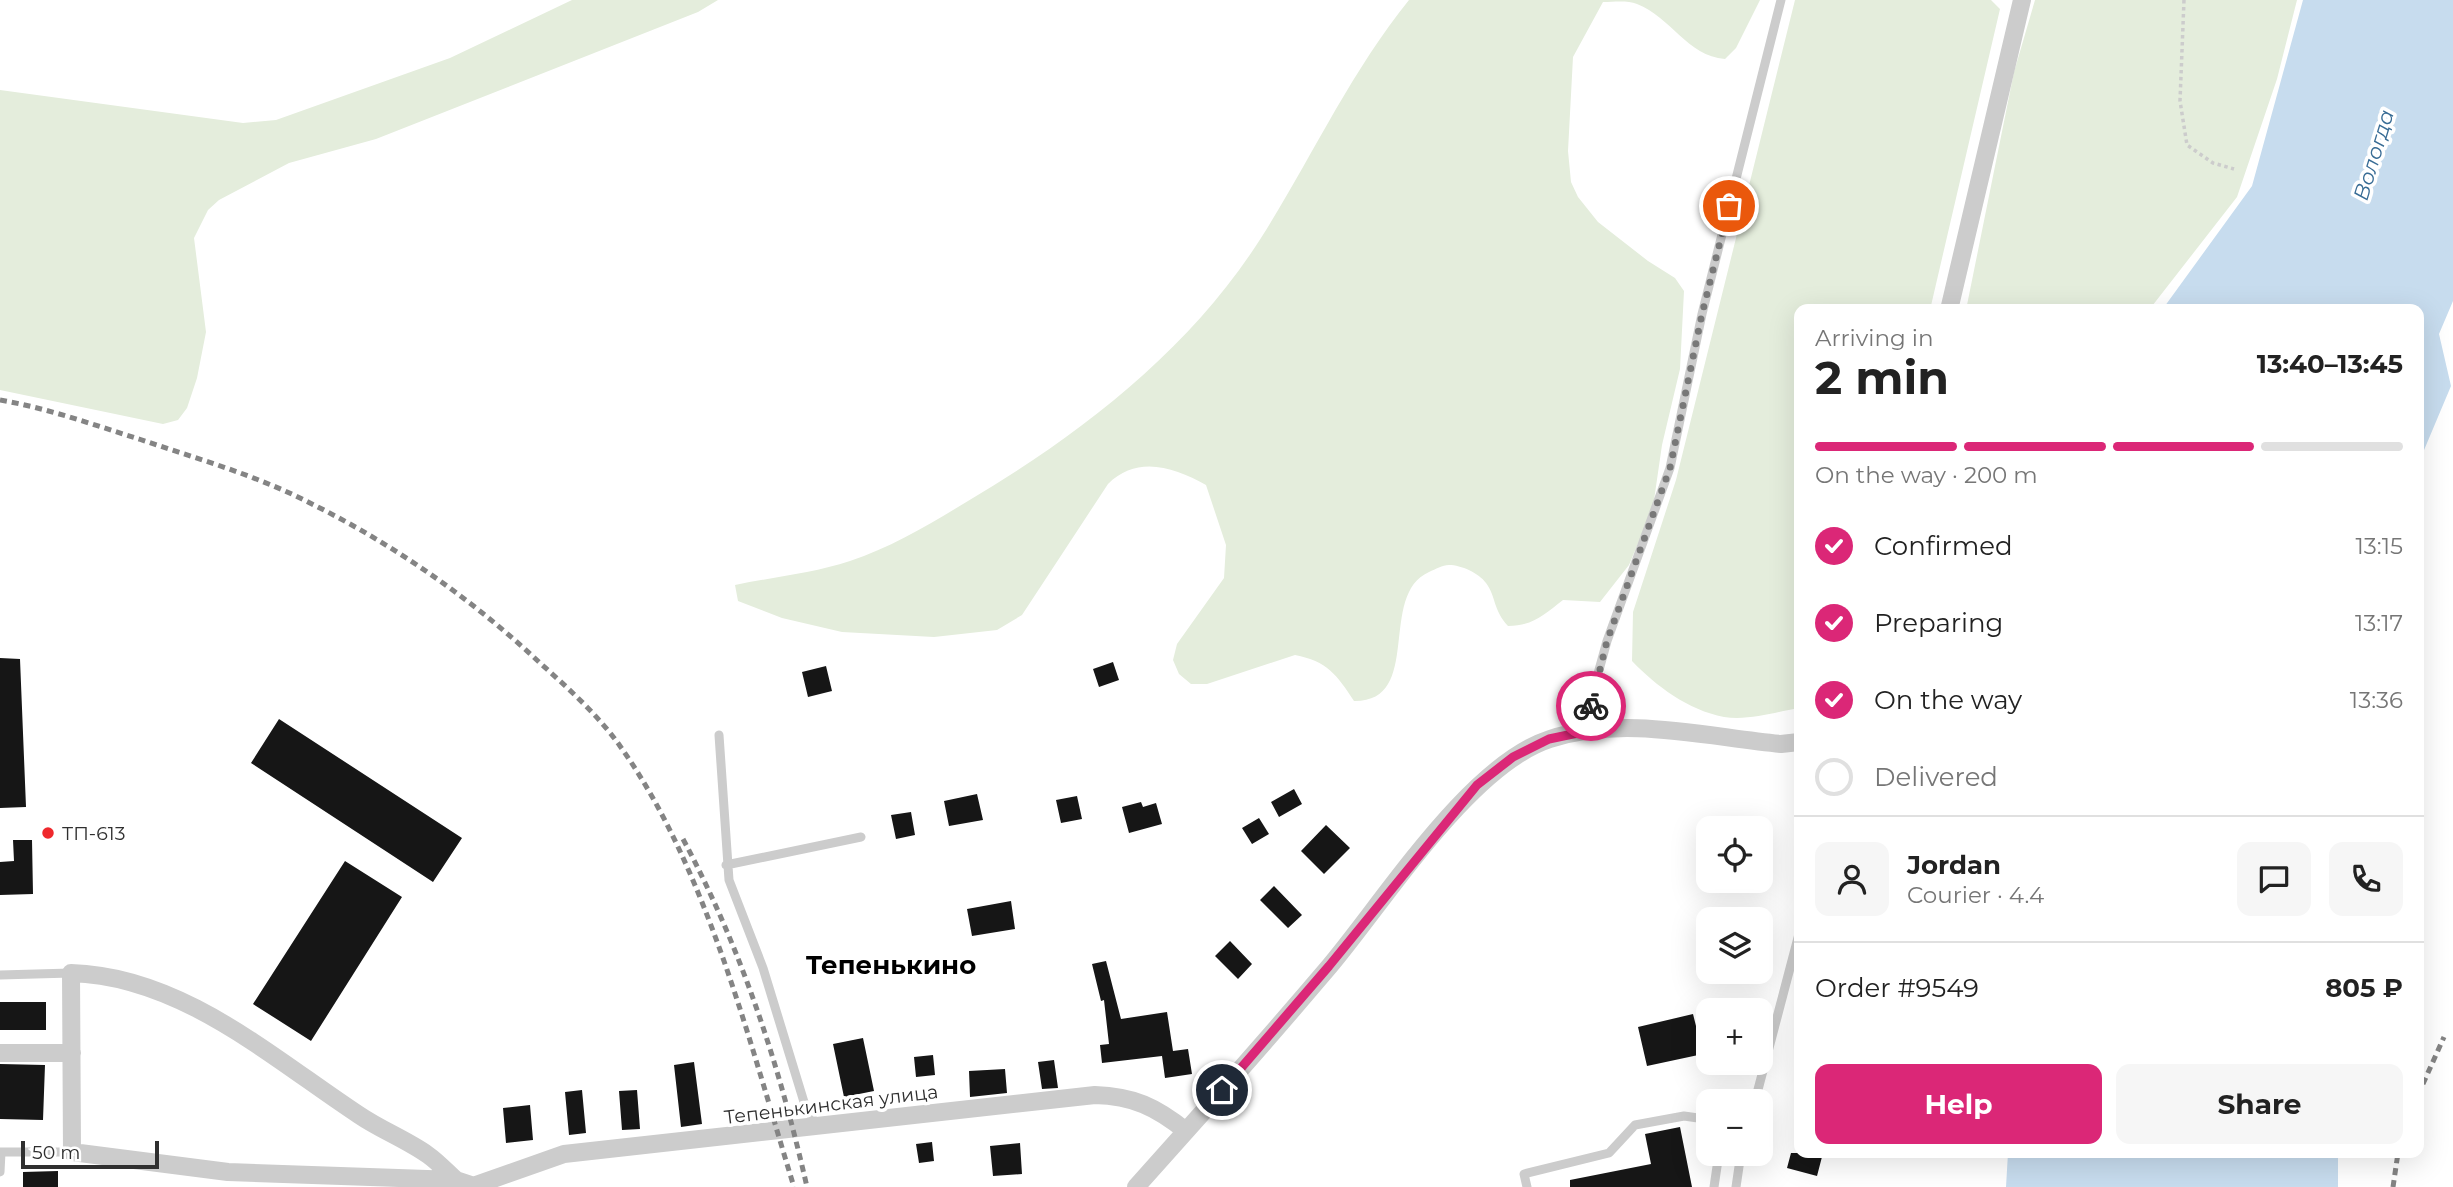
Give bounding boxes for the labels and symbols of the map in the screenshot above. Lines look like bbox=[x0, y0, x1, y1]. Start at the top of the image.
water label: Вологда bbox=[2348, 107, 2399, 203]
pin bbox=[1699, 176, 1759, 236]
courier bbox=[1556, 671, 1626, 741]
place label: ТП-613 bbox=[62, 822, 125, 845]
marker: ТП-613 bbox=[40, 825, 56, 841]
district label: Тепенькино bbox=[806, 949, 976, 981]
pin bbox=[1192, 1060, 1252, 1120]
street label: Тепенькинская улица bbox=[723, 1080, 939, 1129]
scale bar bbox=[21, 1138, 159, 1170]

